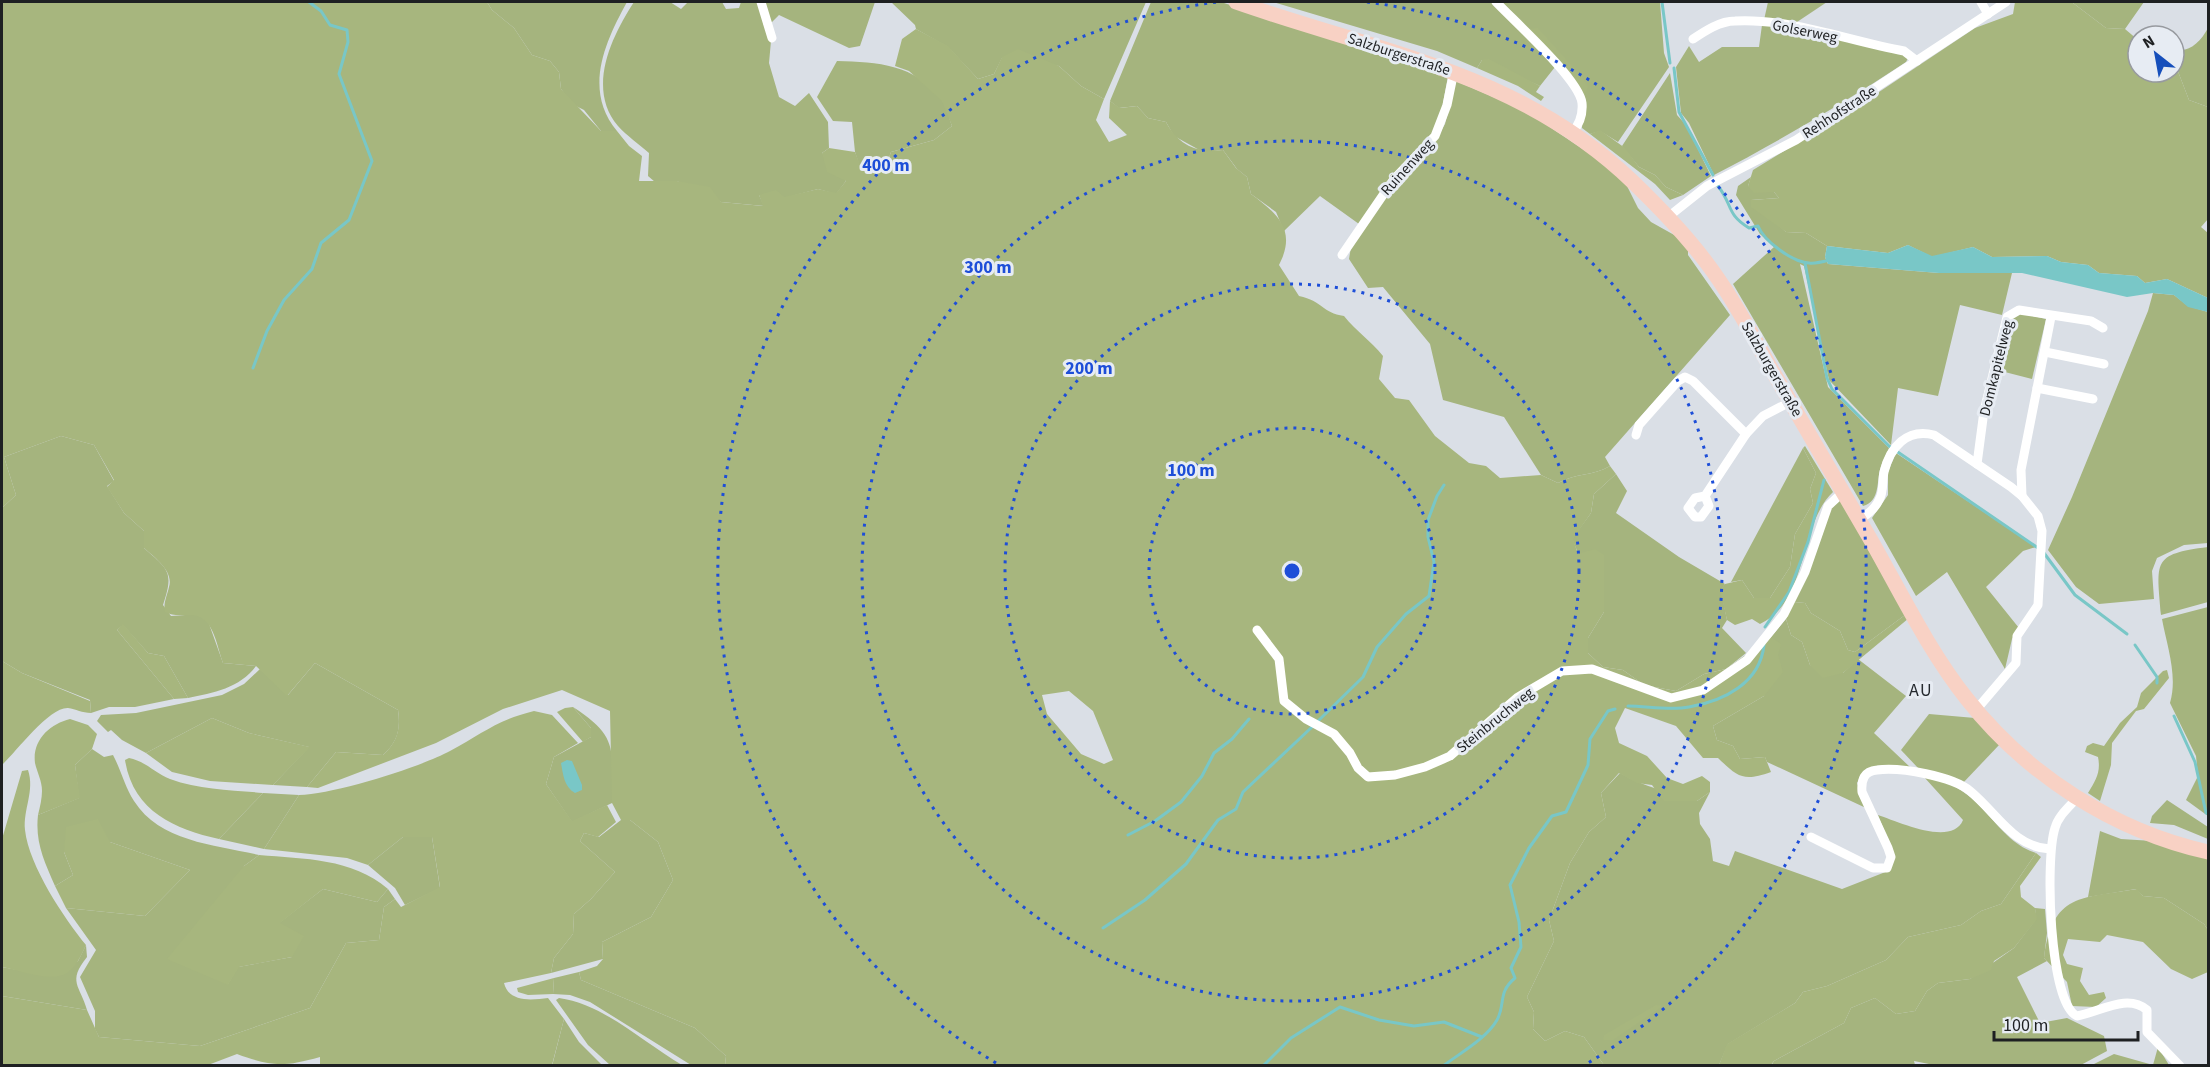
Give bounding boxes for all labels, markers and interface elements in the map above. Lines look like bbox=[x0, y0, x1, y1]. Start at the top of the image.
street label: Golserweg bbox=[1770, 15, 1840, 48]
north arrow bbox=[2126, 24, 2186, 84]
street label: Salzburgerstraße bbox=[1345, 28, 1453, 81]
text: N bbox=[2139, 30, 2159, 54]
street label: Rehhofstraße bbox=[1798, 81, 1880, 144]
street label: Ruinenweg bbox=[1376, 134, 1439, 200]
text: 400 m bbox=[862, 153, 910, 178]
text: 300 m bbox=[964, 255, 1012, 280]
street label: Domkapitelweg bbox=[1974, 317, 2019, 418]
street label: Salzburgerstraße bbox=[1736, 318, 1807, 421]
text: 200 m bbox=[1065, 356, 1113, 381]
text: 100 m bbox=[1167, 458, 1215, 483]
centre of rings bbox=[1282, 561, 1302, 581]
district label: AU bbox=[1909, 678, 1933, 703]
street label: Steinbruchweg bbox=[1452, 682, 1539, 758]
scale bar bbox=[1994, 1004, 2138, 1042]
text: 100 m bbox=[2003, 1013, 2048, 1038]

